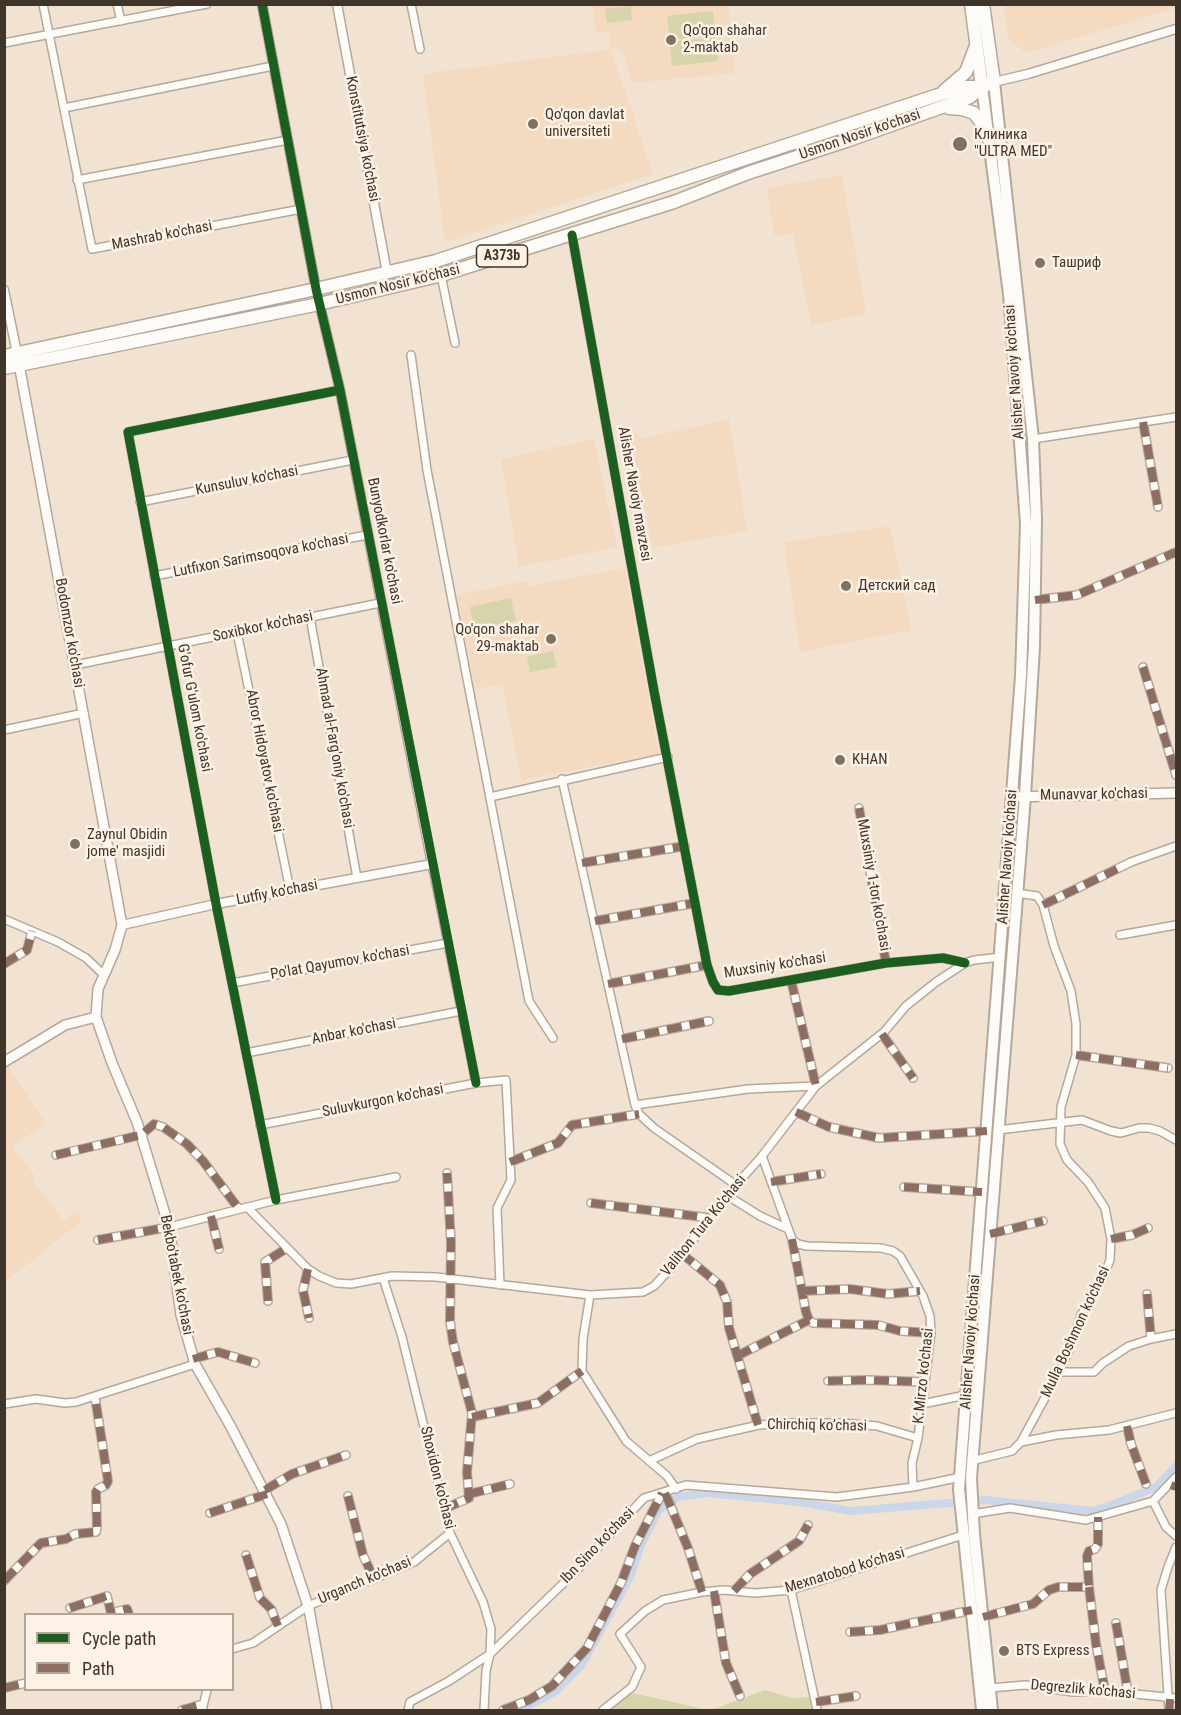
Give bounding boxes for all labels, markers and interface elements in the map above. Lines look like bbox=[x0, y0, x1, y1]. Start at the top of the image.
place label: Qo'qon shahar 2-maktab bbox=[683, 22, 767, 57]
marker: Qo'qon shahar 2-maktab bbox=[664, 33, 678, 47]
street label: Konstitutsiya ko'chasi bbox=[341, 75, 383, 203]
place label: Qo'qon davlat universiteti bbox=[545, 106, 624, 141]
street label: Usmon Nosir ko'chasi bbox=[797, 106, 923, 164]
marker: Qo'qon davlat universiteti bbox=[526, 117, 540, 131]
place label: Клиника "ULTRA MED" bbox=[974, 126, 1052, 161]
marker: Клиника "ULTRA MED" bbox=[951, 135, 969, 153]
street label: Mashrab ko'chasi bbox=[110, 217, 214, 255]
road number: A373b bbox=[476, 245, 528, 267]
place label: Ташриф bbox=[1052, 254, 1101, 272]
marker: Ташриф bbox=[1033, 256, 1047, 270]
street label: Usmon Nosir ko'chasi bbox=[334, 261, 462, 309]
street label: Alisher Navoiy ko'chasi bbox=[1001, 304, 1029, 440]
street label: Alisher Navoiy mavzesi bbox=[613, 425, 655, 563]
street label: Kunsuluv ko'chasi bbox=[194, 462, 300, 500]
street label: Bunyodkorlar ko'chasi bbox=[363, 476, 405, 606]
street label: Lutfixon Sarimsoqova ko'chasi bbox=[172, 530, 350, 582]
street label: Bodomzor ko'chasi bbox=[50, 577, 88, 689]
place label: Детский сад bbox=[858, 577, 936, 595]
marker: Детский сад bbox=[839, 579, 853, 593]
street label: Soxibkor ko'chasi bbox=[211, 608, 315, 646]
place label: Qo'qon shahar 29-maktab bbox=[455, 621, 539, 656]
marker: Qo'qon shahar 29-maktab bbox=[544, 632, 558, 646]
street label: G'ofur G'ulom ko'chasi bbox=[173, 642, 215, 774]
street label: Ahmad al-Farg'oniy ko'chasi bbox=[311, 666, 357, 830]
street label: Abror Hidoyatov ko'chasi bbox=[241, 688, 287, 834]
place label: KHAN bbox=[852, 751, 888, 769]
marker: KHAN bbox=[833, 753, 847, 767]
street label: Munavvar ko'chasi bbox=[1040, 785, 1148, 805]
street label: Alisher Navoiy ko'chasi bbox=[994, 789, 1022, 925]
street label: Muxsiniy 1-tor ko'chasi bbox=[853, 817, 893, 953]
place label: Zaynul Obidin jome' masjidi bbox=[87, 826, 168, 861]
marker: Zaynul Obidin jome' masjidi bbox=[68, 837, 82, 851]
street label: Lutfiy ko'chasi bbox=[235, 876, 319, 910]
street label: Po'lat Qayumov ko'chasi bbox=[269, 942, 411, 984]
street label: Muxsiniy ko'chasi bbox=[723, 949, 827, 983]
street label: Anbar ko'chasi bbox=[310, 1015, 398, 1049]
street label: Suluvkurgon ko'chasi bbox=[321, 1080, 445, 1122]
street label: Valihon Tura Ko'chasi bbox=[658, 1172, 750, 1280]
street label: Bekbo'tabek ko'chasi bbox=[156, 1213, 196, 1337]
street label: Mulla Boshmon ko'chasi bbox=[1038, 1264, 1114, 1400]
street label: Alisher Navoiy ko'chasi bbox=[957, 1274, 985, 1410]
street label: K.Mirzo ko'chasi bbox=[910, 1327, 938, 1425]
street label: Chirchiq ko’chasi bbox=[767, 1416, 867, 1436]
street label: Shoxidon ko'chasi bbox=[416, 1425, 458, 1531]
street label: Ibn Sino ko‘chasi bbox=[557, 1504, 639, 1588]
street label: Mexnatobod ko'chasi bbox=[783, 1544, 907, 1598]
street label: Urganch ko'chasi bbox=[316, 1553, 414, 1609]
legend bbox=[24, 1613, 234, 1691]
text: Cycle path bbox=[82, 1628, 156, 1649]
place label: BTS Express bbox=[1016, 1642, 1089, 1660]
marker: BTS Express bbox=[997, 1644, 1011, 1658]
text: Path bbox=[82, 1658, 115, 1679]
street label: Degrezlik ko'chasi bbox=[1030, 1676, 1136, 1704]

